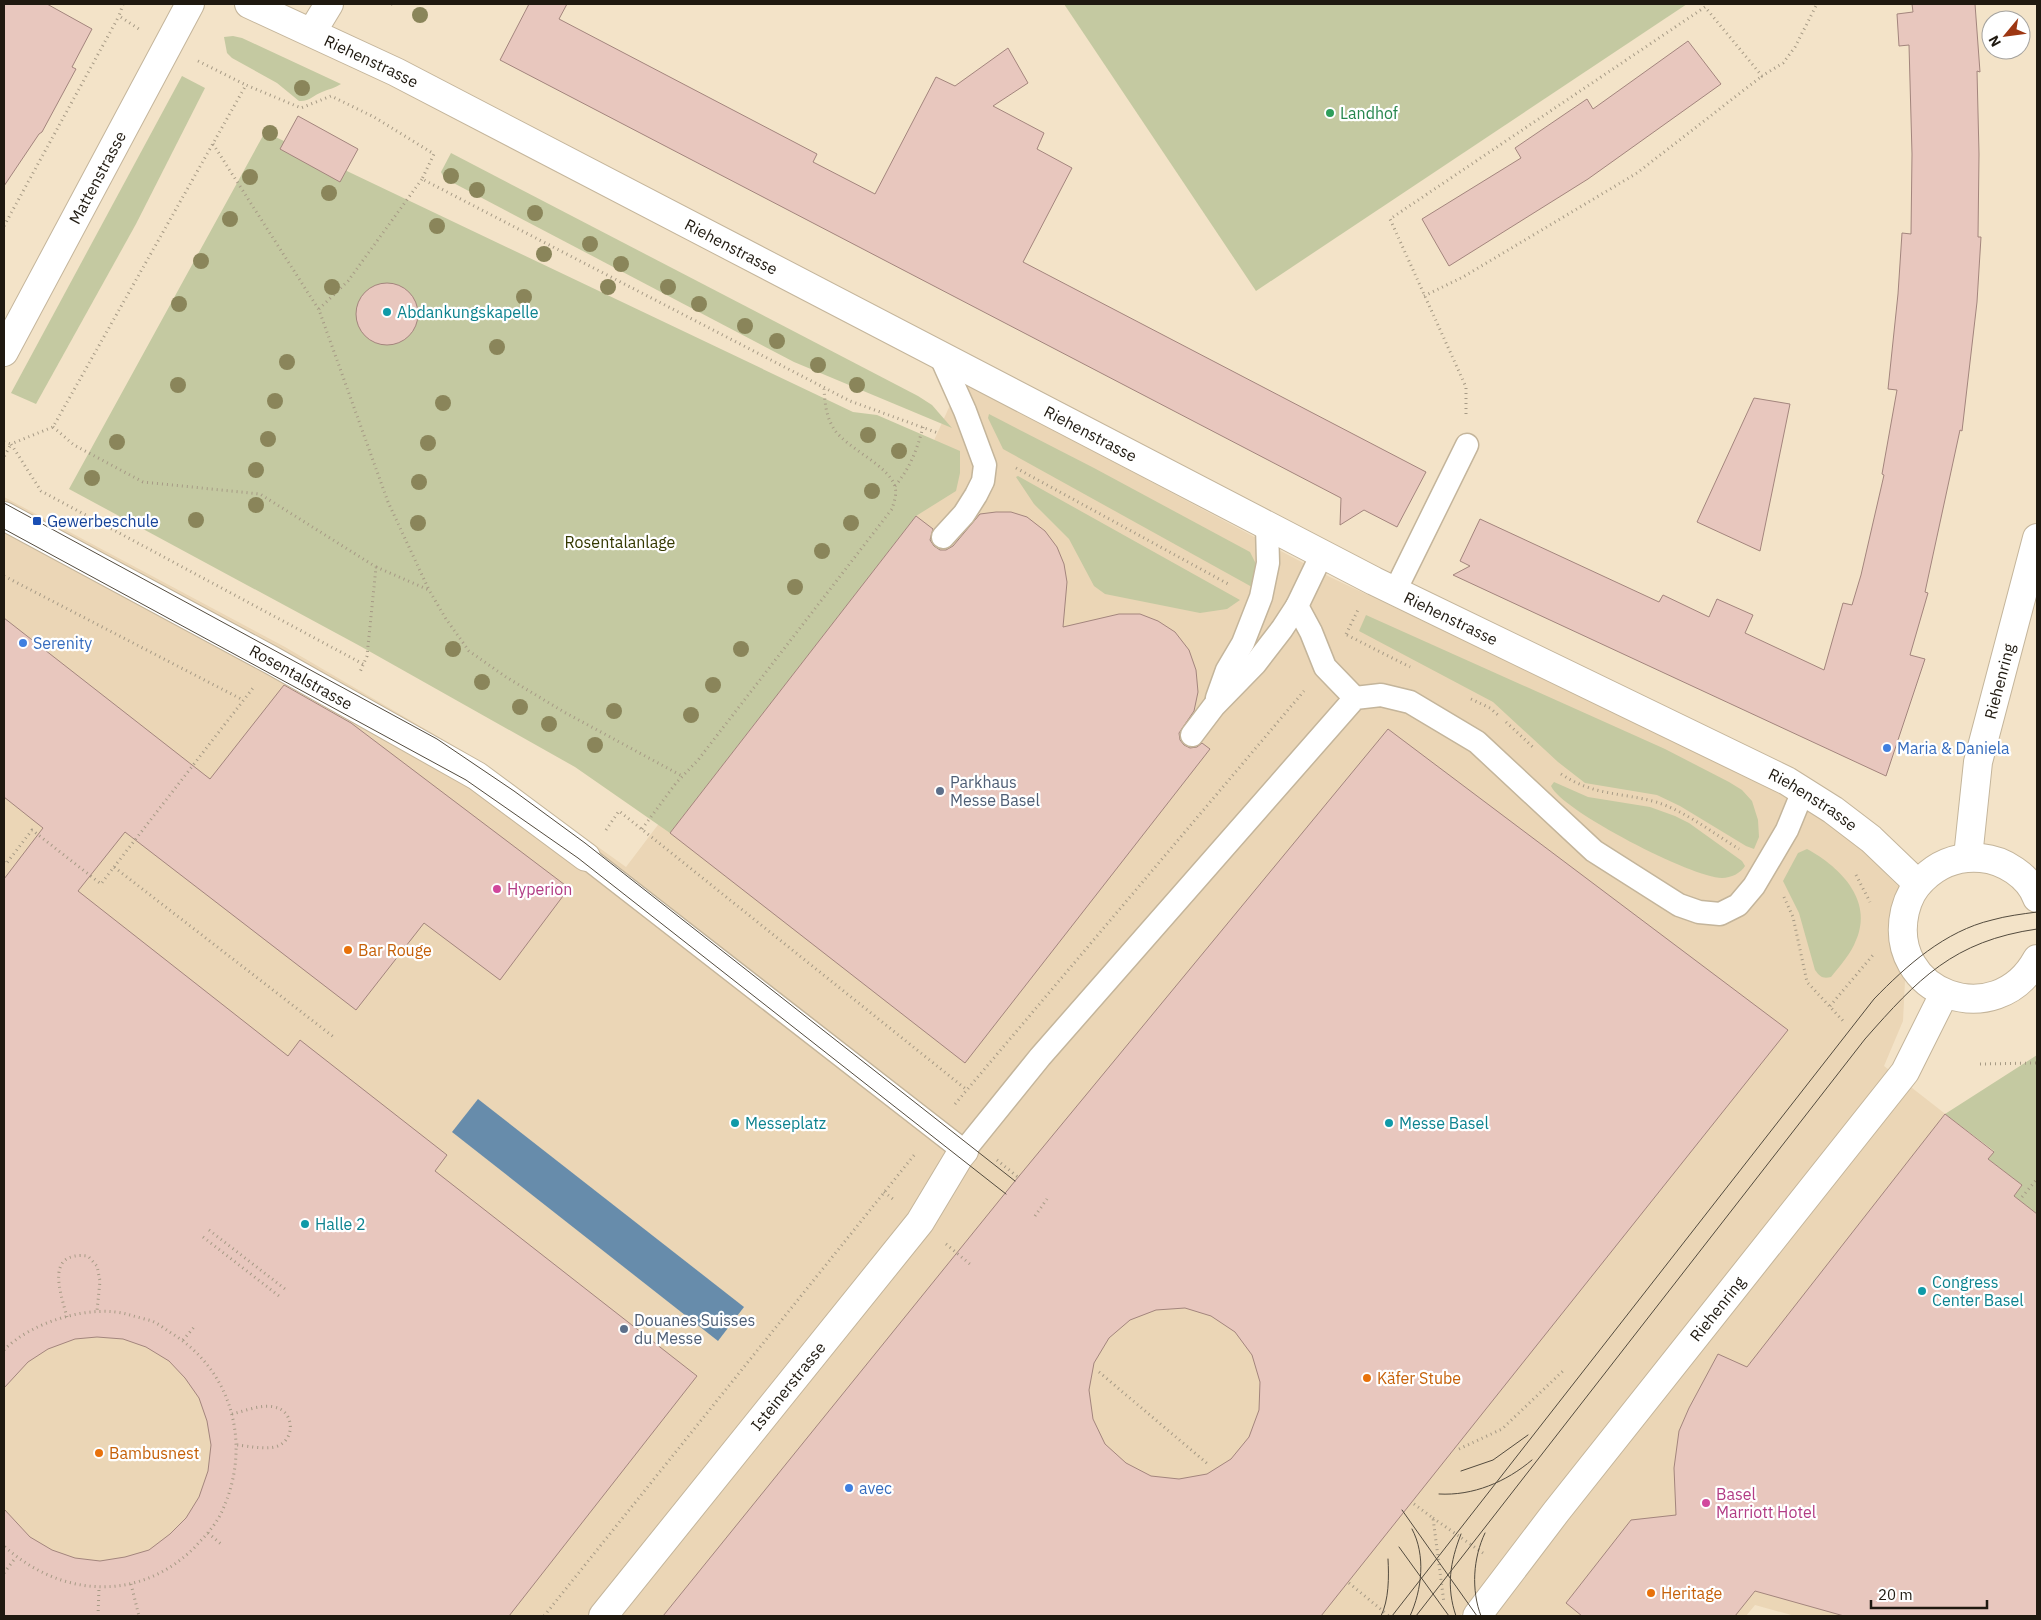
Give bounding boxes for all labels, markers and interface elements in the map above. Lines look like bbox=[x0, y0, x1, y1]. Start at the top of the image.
north arrow bbox=[1981, 10, 2031, 60]
street label: Riehenstrasse bbox=[321, 30, 422, 92]
text: N bbox=[1984, 33, 2005, 50]
place label: Landhof bbox=[1340, 103, 1398, 123]
marker: Landhof bbox=[1324, 107, 1336, 119]
street label: Mattenstrasse bbox=[64, 127, 130, 227]
street label: Riehenstrasse bbox=[681, 214, 781, 279]
place label: Abdankungskapelle bbox=[397, 302, 539, 322]
marker: Abdankungskapelle bbox=[381, 306, 393, 318]
street label: Riehenstrasse bbox=[1041, 401, 1141, 466]
place label: Gewerbeschule bbox=[47, 511, 159, 531]
marker: Gewerbeschule bbox=[31, 515, 43, 527]
park label: Rosentalanlage bbox=[565, 532, 676, 552]
street label: Riehenstrasse bbox=[1401, 587, 1501, 650]
place label: Serenity bbox=[33, 633, 92, 653]
marker: Serenity bbox=[17, 637, 29, 649]
street label: Rosentalstrasse bbox=[246, 640, 356, 714]
street label: Riehenring bbox=[1980, 641, 2019, 721]
place label: Maria & Daniela bbox=[1897, 738, 2010, 758]
marker: Maria & Daniela bbox=[1881, 742, 1893, 754]
street label: Riehenstrasse bbox=[1765, 764, 1862, 835]
place label: Parkhaus Messe Basel bbox=[950, 772, 1040, 810]
marker: Parkhaus Messe Basel bbox=[934, 785, 946, 797]
place label: Hyperion bbox=[507, 879, 572, 899]
marker: Hyperion bbox=[491, 883, 503, 895]
place label: Bar Rouge bbox=[358, 940, 432, 960]
marker: Bar Rouge bbox=[342, 944, 354, 956]
place label: Messeplatz bbox=[745, 1113, 826, 1133]
place label: Messe Basel bbox=[1399, 1113, 1489, 1133]
marker: Messeplatz bbox=[729, 1117, 741, 1129]
marker: Messe Basel bbox=[1383, 1117, 1395, 1129]
place label: Halle 2 bbox=[315, 1214, 366, 1234]
marker: Halle 2 bbox=[299, 1218, 311, 1230]
street label: Riehenring bbox=[1685, 1272, 1749, 1345]
place label: Congress Center Basel bbox=[1932, 1272, 2024, 1310]
marker: Congress Center Basel bbox=[1916, 1285, 1928, 1297]
place label: Douanes Suisses du Messe bbox=[634, 1310, 755, 1348]
marker: Douanes Suisses du Messe bbox=[618, 1323, 630, 1335]
street label: Isteinerstrasse bbox=[746, 1338, 830, 1435]
place label: Käfer Stube bbox=[1377, 1368, 1461, 1388]
marker: Käfer Stube bbox=[1361, 1372, 1373, 1384]
place label: Bambusnest bbox=[109, 1443, 199, 1463]
marker: Bambusnest bbox=[93, 1447, 105, 1459]
place label: avec bbox=[859, 1478, 892, 1498]
marker: avec bbox=[843, 1482, 855, 1494]
place label: Basel Marriott Hotel bbox=[1716, 1484, 1816, 1522]
marker: Basel Marriott Hotel bbox=[1700, 1497, 1712, 1509]
scale bar bbox=[1871, 1578, 1987, 1610]
place label: Heritage bbox=[1661, 1583, 1722, 1603]
text: 20 m bbox=[1878, 1585, 1913, 1604]
marker: Heritage bbox=[1645, 1587, 1657, 1599]

